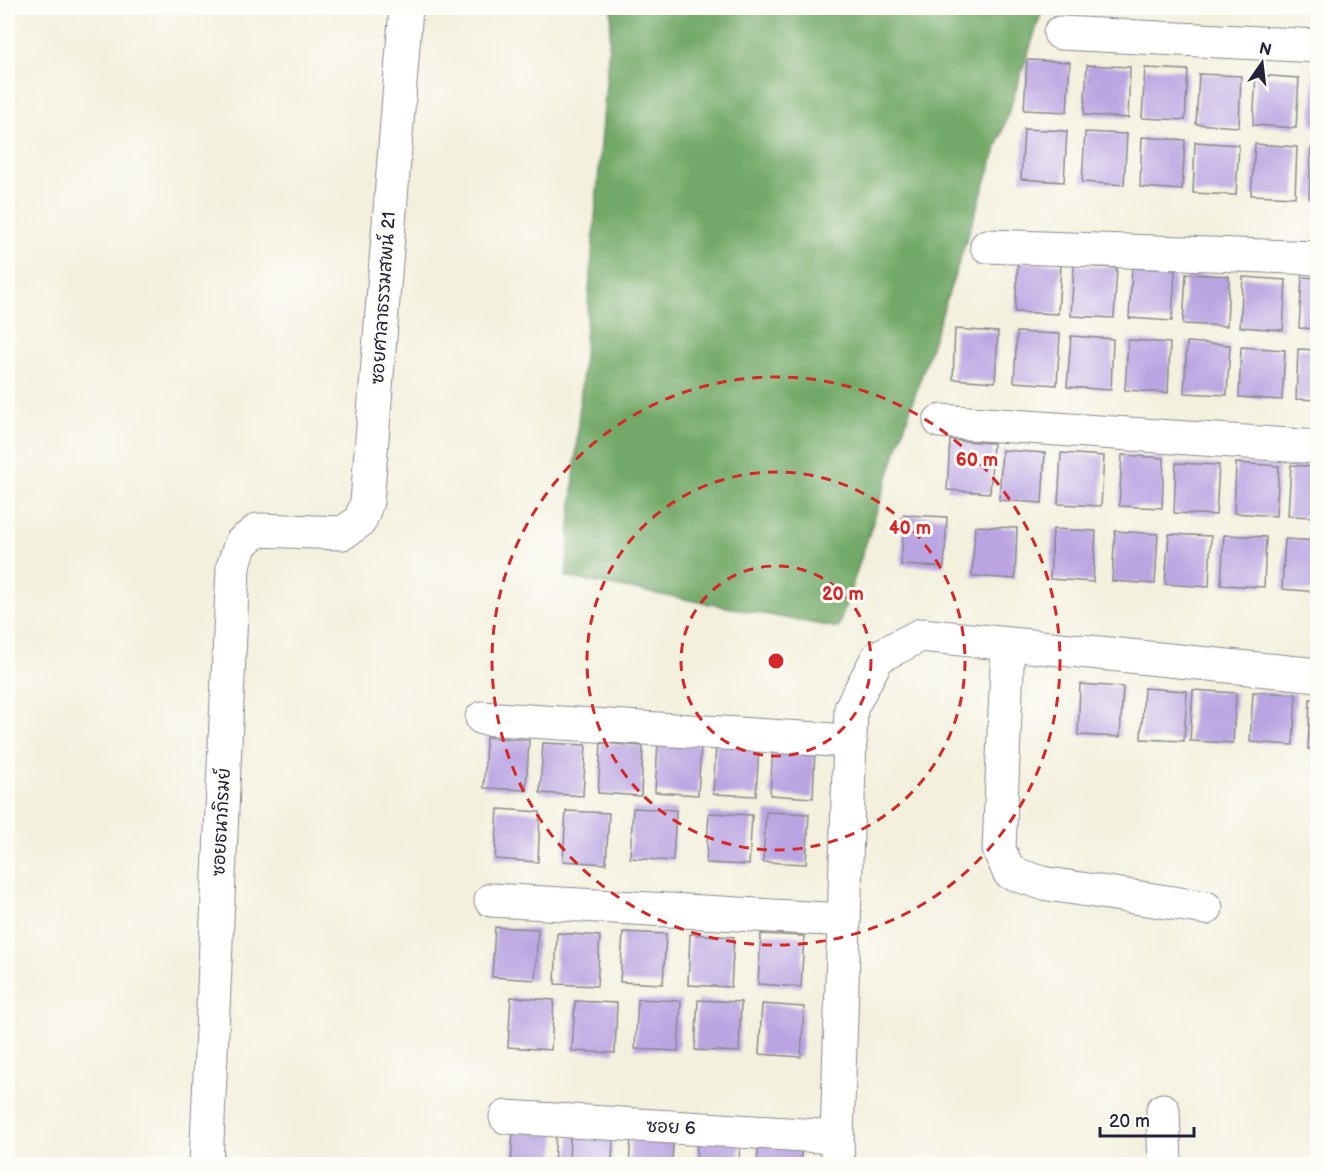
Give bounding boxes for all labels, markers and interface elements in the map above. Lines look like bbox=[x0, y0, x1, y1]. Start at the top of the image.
north arrow bbox=[1232, 33, 1292, 93]
text: N bbox=[1257, 39, 1273, 61]
street label: ซอยศาลาธรรมสพน์ 21 bbox=[364, 211, 400, 385]
text: 60 m bbox=[956, 450, 998, 471]
text: 40 m bbox=[889, 518, 931, 539]
text: 20 m bbox=[822, 584, 864, 605]
centre of rings bbox=[766, 651, 786, 671]
street label: ซอยธนาภิรมย์ bbox=[205, 767, 235, 877]
scale bar bbox=[1100, 1100, 1194, 1138]
text: 20 m bbox=[1109, 1111, 1150, 1132]
street label: ซอย 6 bbox=[646, 1116, 696, 1139]

